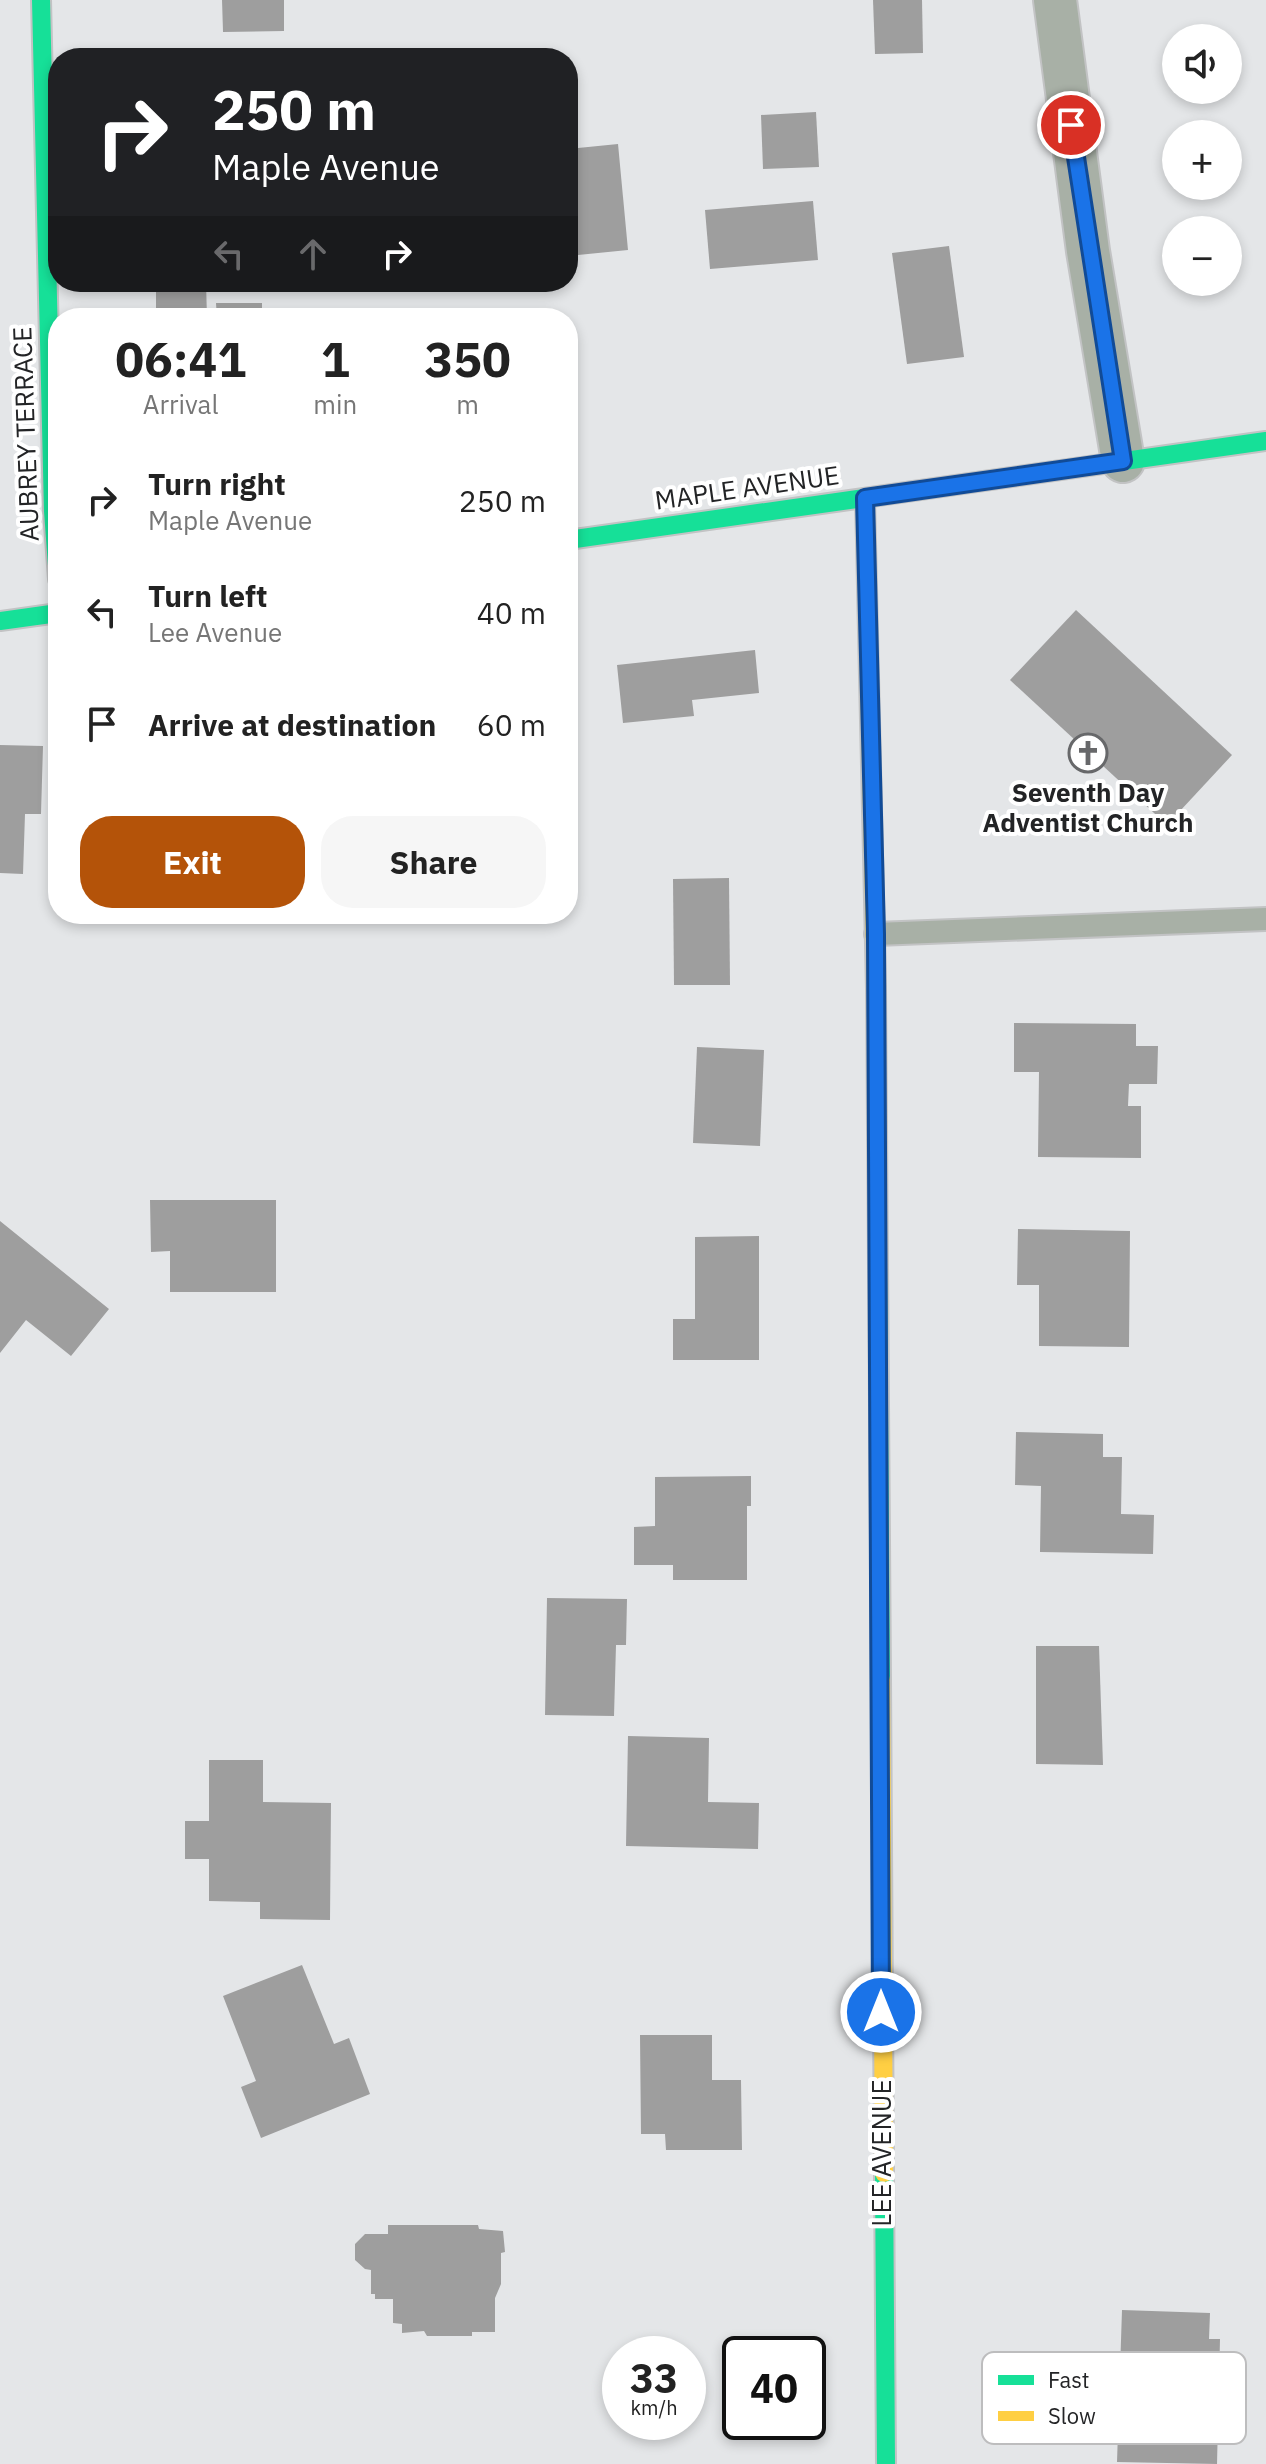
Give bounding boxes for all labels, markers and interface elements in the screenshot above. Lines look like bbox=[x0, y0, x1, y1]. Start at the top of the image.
map controls bbox=[1162, 24, 1242, 296]
button: sound bbox=[1162, 24, 1242, 104]
text: 250 m bbox=[212, 73, 376, 145]
icon: right bbox=[80, 80, 184, 184]
pin bbox=[1037, 91, 1105, 159]
icon: arrive bbox=[1049, 103, 1093, 147]
button: + bbox=[1162, 120, 1242, 200]
text: Maple Avenue bbox=[212, 143, 440, 190]
button: − bbox=[1162, 216, 1242, 296]
icon: left bbox=[207, 232, 251, 276]
icon: ahead bbox=[291, 232, 335, 276]
icon: right bbox=[375, 232, 419, 276]
street label: AUBREY TERRACE bbox=[4, 326, 46, 542]
text: 06:41 bbox=[115, 328, 246, 390]
text: 1 bbox=[321, 328, 350, 390]
text: 350 bbox=[424, 328, 511, 390]
text: Arrival bbox=[143, 387, 219, 421]
text: min bbox=[313, 387, 357, 421]
text: m bbox=[456, 387, 479, 421]
street label: MAPLE AVENUE bbox=[653, 457, 841, 517]
text: Turn right bbox=[148, 464, 286, 503]
icon: right bbox=[80, 478, 124, 522]
text: 250 m bbox=[459, 481, 546, 520]
text: Maple Avenue bbox=[148, 503, 312, 537]
text: Turn left bbox=[148, 576, 267, 615]
icon: left bbox=[80, 590, 124, 634]
text: 40 m bbox=[477, 593, 546, 632]
text: Lee Avenue bbox=[148, 615, 282, 649]
icon: arrive bbox=[80, 702, 124, 746]
text: Arrive at destination bbox=[148, 705, 436, 744]
text: 60 m bbox=[477, 705, 546, 744]
church icon: Seventh Day Adventist Church bbox=[1067, 732, 1109, 774]
place label: Seventh Day Adventist Church bbox=[982, 775, 1194, 839]
button: Exit bbox=[80, 816, 305, 908]
button: Share bbox=[321, 816, 546, 908]
position arrow bbox=[839, 1970, 923, 2054]
street label: LEE AVENUE bbox=[864, 2079, 898, 2227]
speed limit sign: 40 bbox=[722, 2336, 826, 2440]
text: 33 bbox=[630, 2352, 678, 2404]
legend bbox=[982, 2352, 1246, 2444]
text: Fast bbox=[1048, 2365, 1089, 2394]
text: km/h bbox=[630, 2394, 678, 2421]
text: Slow bbox=[1048, 2401, 1096, 2430]

